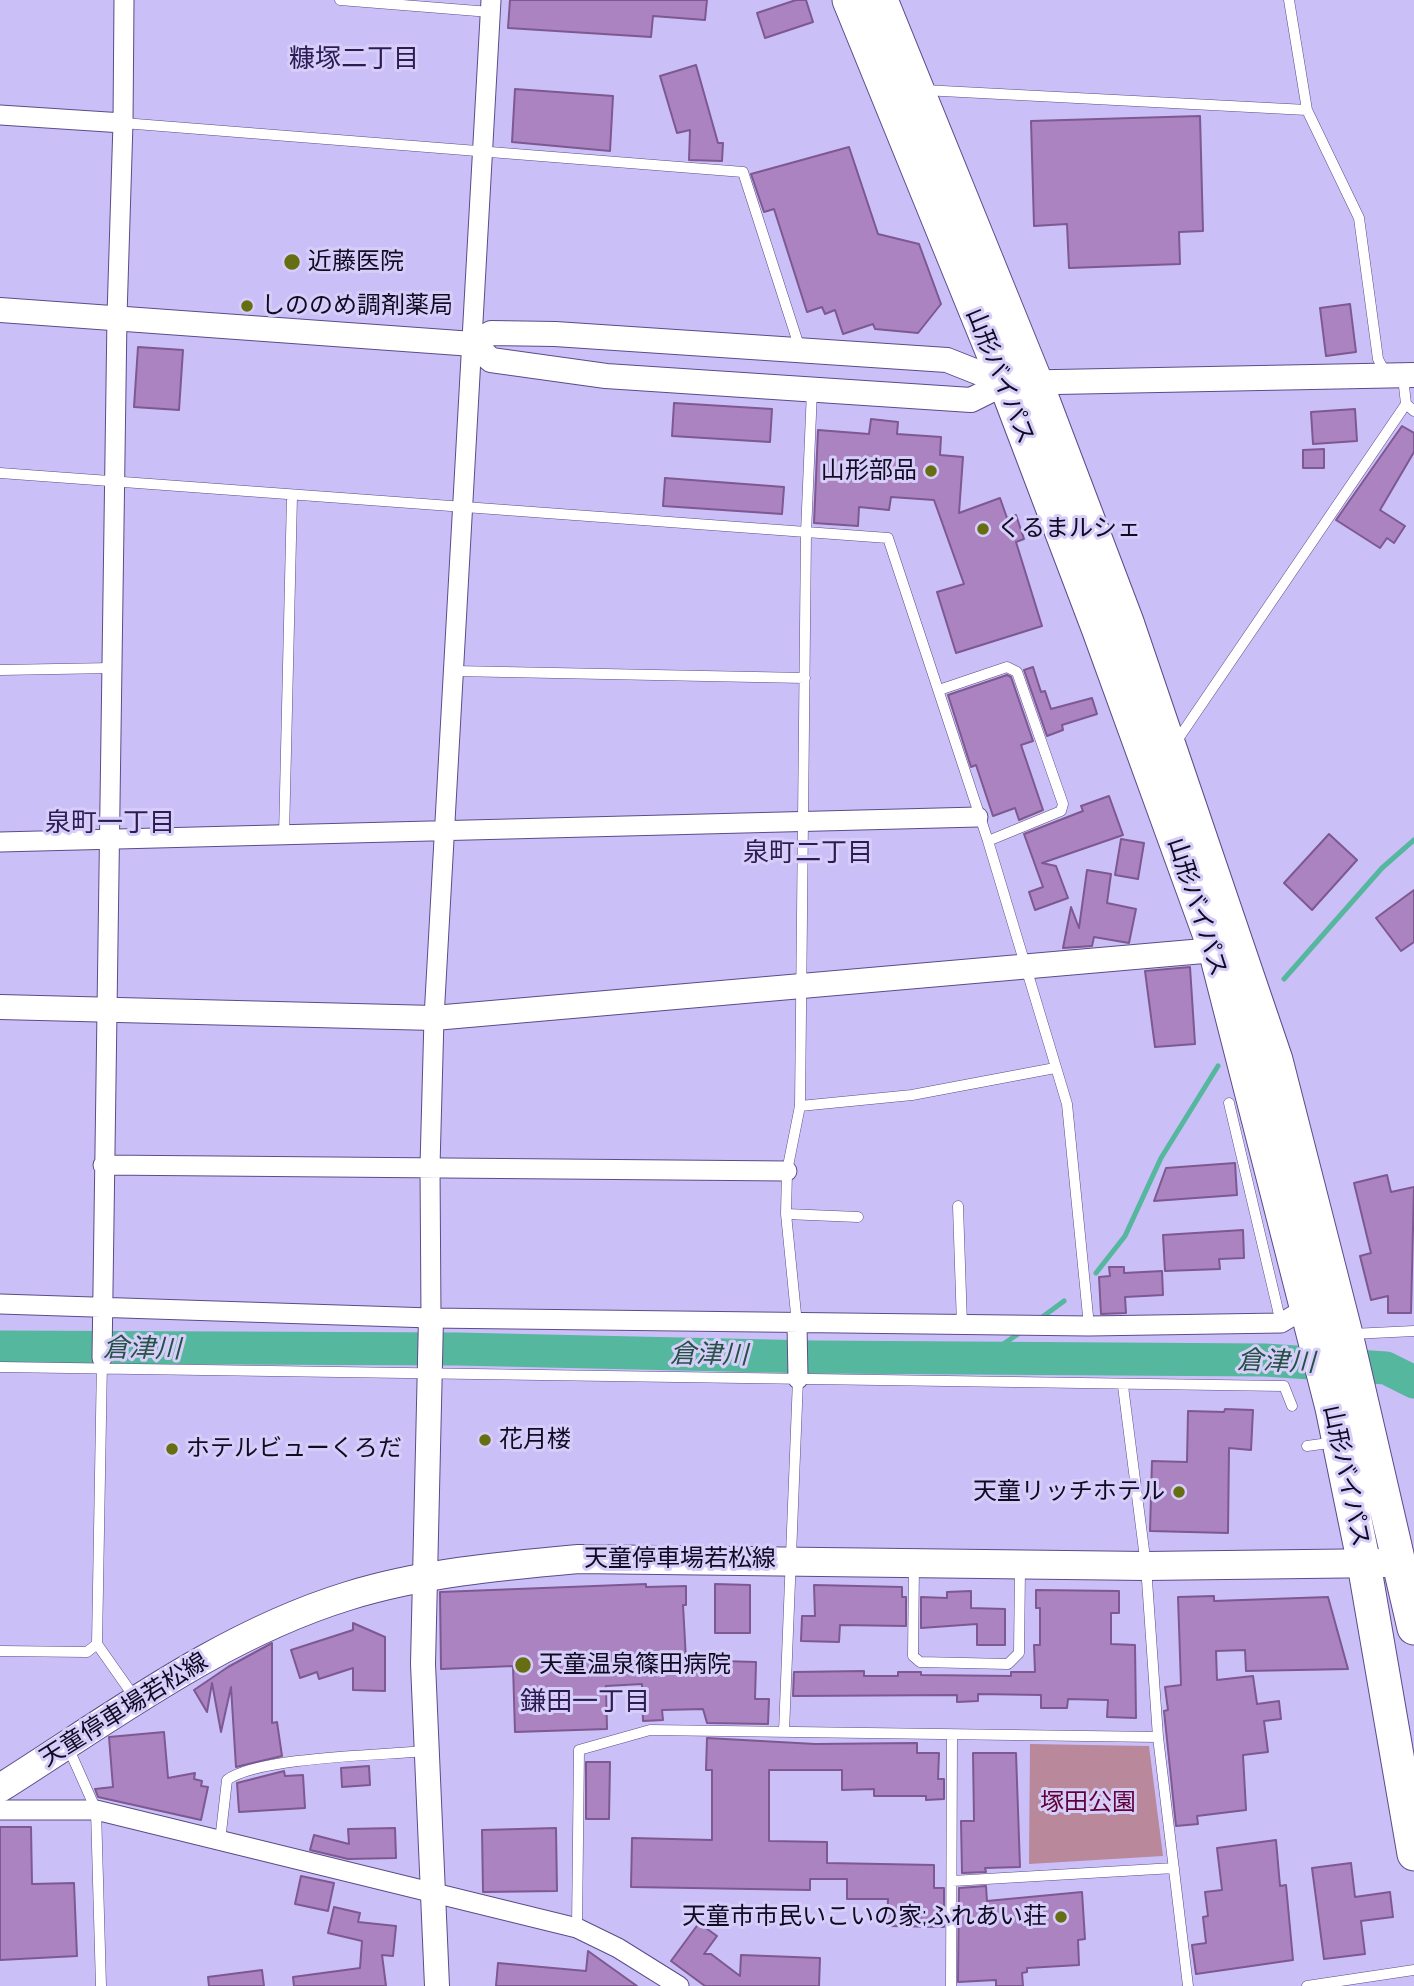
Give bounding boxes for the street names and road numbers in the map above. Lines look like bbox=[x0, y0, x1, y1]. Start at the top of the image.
street label: 山形バイパス bbox=[960, 304, 1040, 448]
street label: 山形バイパス bbox=[1161, 834, 1233, 980]
street label: 山形バイパス bbox=[1317, 1403, 1375, 1549]
street label: 天童停車場若松線 bbox=[584, 1545, 776, 1573]
street label: 天童停車場若松線 bbox=[35, 1647, 213, 1773]

